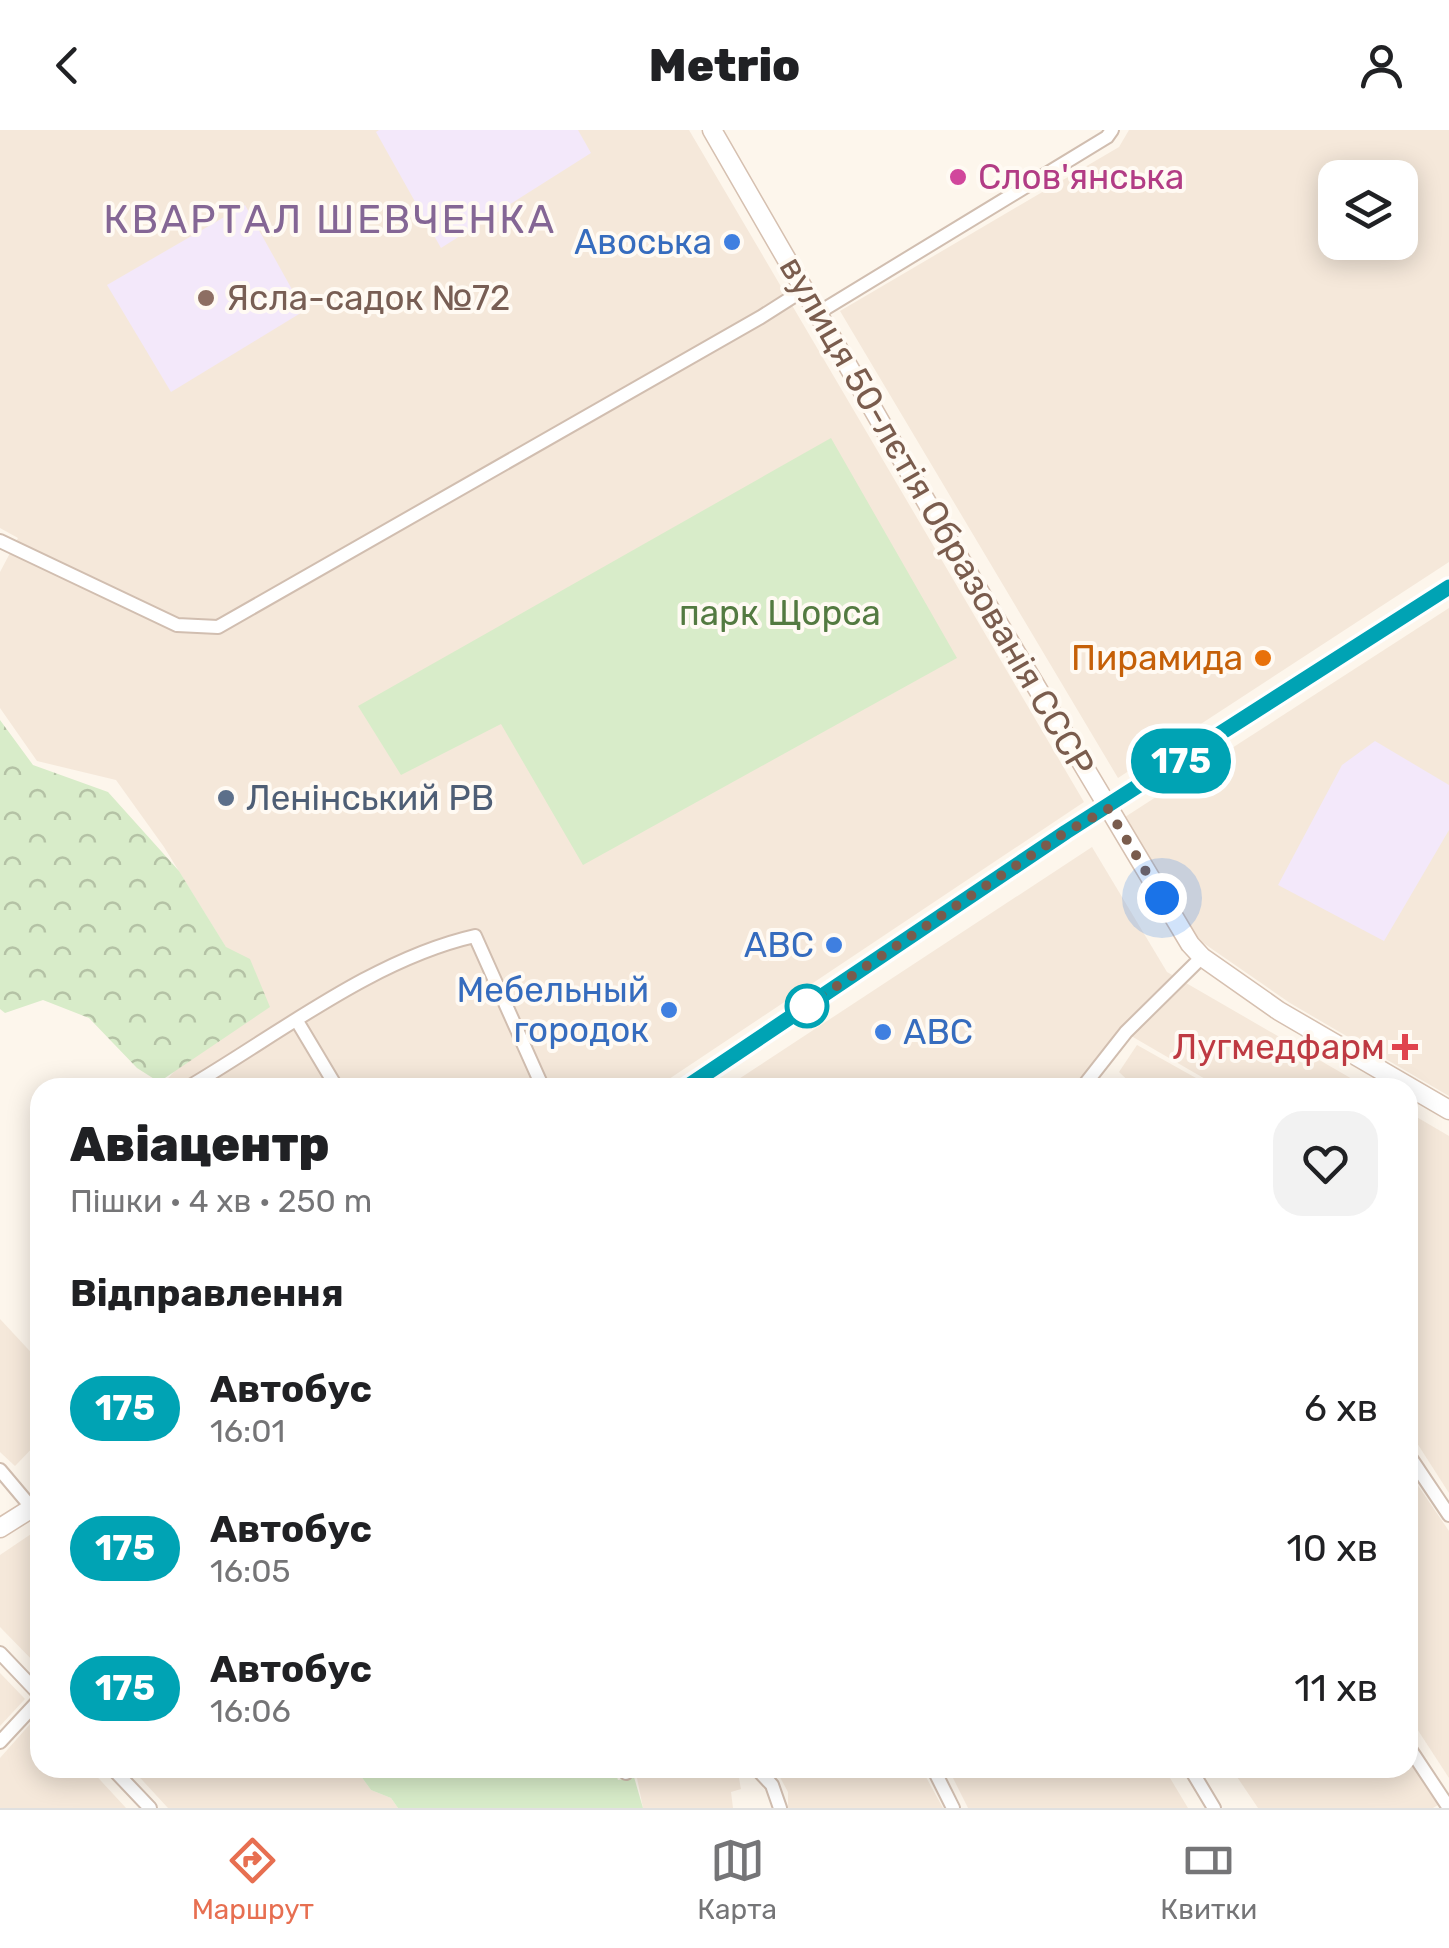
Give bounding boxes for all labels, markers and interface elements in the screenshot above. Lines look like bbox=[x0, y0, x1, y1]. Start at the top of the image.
icon: back bbox=[40, 38, 95, 93]
icon: person bbox=[1354, 38, 1409, 93]
text: Metrio bbox=[649, 39, 800, 92]
place label: Слов'янська bbox=[978, 156, 1184, 198]
map controls bbox=[1318, 160, 1418, 260]
button: layers bbox=[1318, 160, 1418, 260]
marker: Слов'янська bbox=[947, 166, 969, 188]
district label: КВАРТАЛ ШЕВЧЕНКА bbox=[103, 196, 557, 243]
place label: Авоська bbox=[574, 221, 712, 263]
marker: Авоська bbox=[721, 231, 743, 253]
street label: вулиця 50-лєтія Образованія СССР bbox=[771, 249, 1103, 783]
place label: Ясла-садок №72 bbox=[226, 277, 510, 319]
marker: Ясла-садок №72 bbox=[195, 287, 217, 309]
park label: парк Щорса bbox=[679, 592, 881, 634]
place label: Пирамида bbox=[1071, 637, 1243, 679]
marker: Пирамида bbox=[1252, 647, 1274, 669]
line badge: 175 bbox=[1124, 728, 1238, 794]
text: 175 bbox=[1151, 740, 1211, 782]
place label: Ленінський РВ bbox=[246, 777, 494, 819]
marker: Ленінський РВ bbox=[215, 787, 237, 809]
your location bbox=[1137, 873, 1187, 923]
place label: АВС bbox=[744, 924, 814, 966]
marker: АВС bbox=[823, 934, 845, 956]
place label: Мебельный городок bbox=[457, 969, 649, 1051]
unlabelled marker bbox=[786, 985, 828, 1027]
marker: Мебельный городок bbox=[658, 999, 680, 1021]
place label: ABC bbox=[903, 1011, 973, 1053]
marker: ABC bbox=[872, 1021, 894, 1043]
place label: Лугмедфарм bbox=[1172, 1026, 1385, 1068]
marker: Лугмедфарм bbox=[1394, 1036, 1416, 1058]
button: heart bbox=[1273, 1111, 1378, 1216]
text: Авіацентр bbox=[70, 1116, 330, 1173]
text: Пішки · 4 хв · 250 m bbox=[70, 1182, 372, 1220]
text: Відправлення bbox=[70, 1270, 344, 1316]
text: Автобус bbox=[210, 1366, 372, 1412]
text: 6 хв bbox=[1304, 1385, 1378, 1431]
text: 175 bbox=[95, 1387, 155, 1429]
text: 16:01 bbox=[210, 1412, 285, 1450]
text: Автобус bbox=[210, 1506, 372, 1552]
text: 10 хв bbox=[1286, 1525, 1378, 1571]
text: 175 bbox=[95, 1527, 155, 1569]
text: 16:05 bbox=[210, 1552, 291, 1590]
text: Автобус bbox=[210, 1646, 372, 1692]
text: 11 хв bbox=[1294, 1665, 1378, 1711]
text: 175 bbox=[95, 1667, 155, 1709]
text: 16:06 bbox=[210, 1692, 291, 1730]
tab: Маршрут bbox=[192, 1833, 314, 1926]
tab: Карта bbox=[697, 1833, 777, 1926]
tab: Квитки bbox=[1160, 1833, 1257, 1926]

